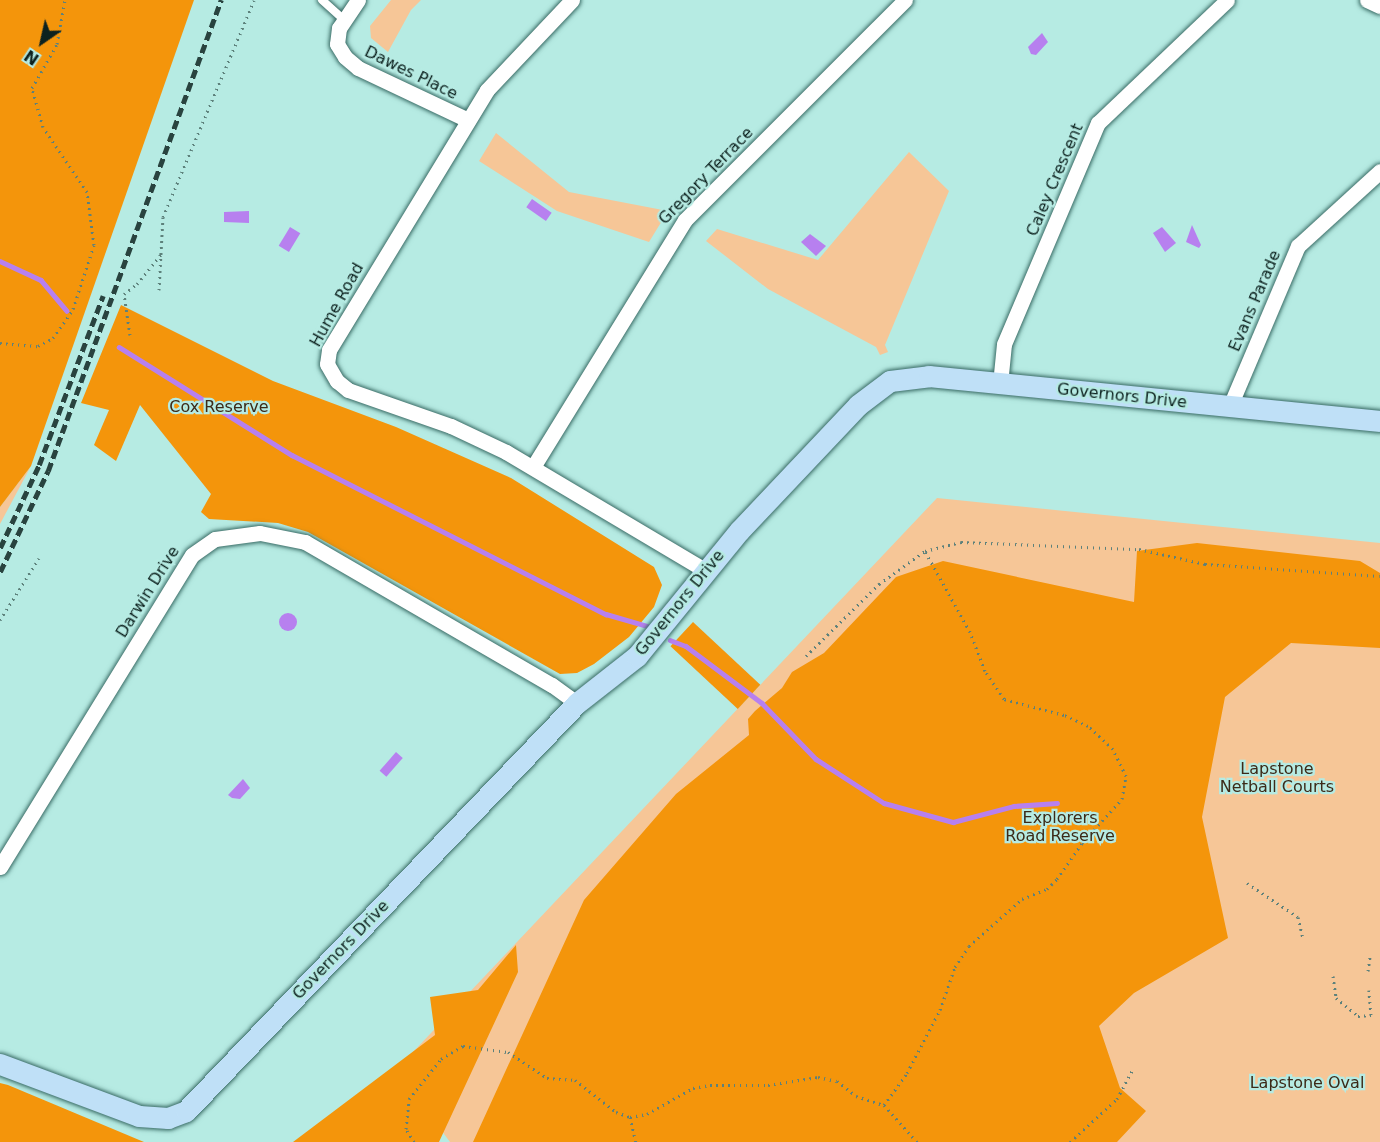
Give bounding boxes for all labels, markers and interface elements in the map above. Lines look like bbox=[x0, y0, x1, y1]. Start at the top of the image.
north arrow bbox=[12, 12, 72, 72]
street label: Dawes Place bbox=[361, 42, 461, 104]
text: N bbox=[21, 46, 43, 69]
street label: Caley Crescent bbox=[1023, 121, 1087, 239]
street label: Gregory Terrace bbox=[655, 123, 757, 229]
street label: Evans Parade bbox=[1225, 248, 1285, 354]
street label: Hume Road bbox=[306, 260, 368, 350]
street label: Governors Drive bbox=[1056, 380, 1188, 412]
park label: Cox Reserve bbox=[169, 397, 269, 417]
street label: Darwin Drive bbox=[112, 543, 184, 641]
street label: Governors Drive bbox=[632, 546, 728, 660]
park label: Lapstone Netball Courts bbox=[1220, 759, 1334, 797]
park label: Explorers Road Reserve bbox=[1005, 808, 1115, 846]
street label: Governors Drive bbox=[289, 896, 393, 1004]
park label: Lapstone Oval bbox=[1250, 1073, 1364, 1093]

